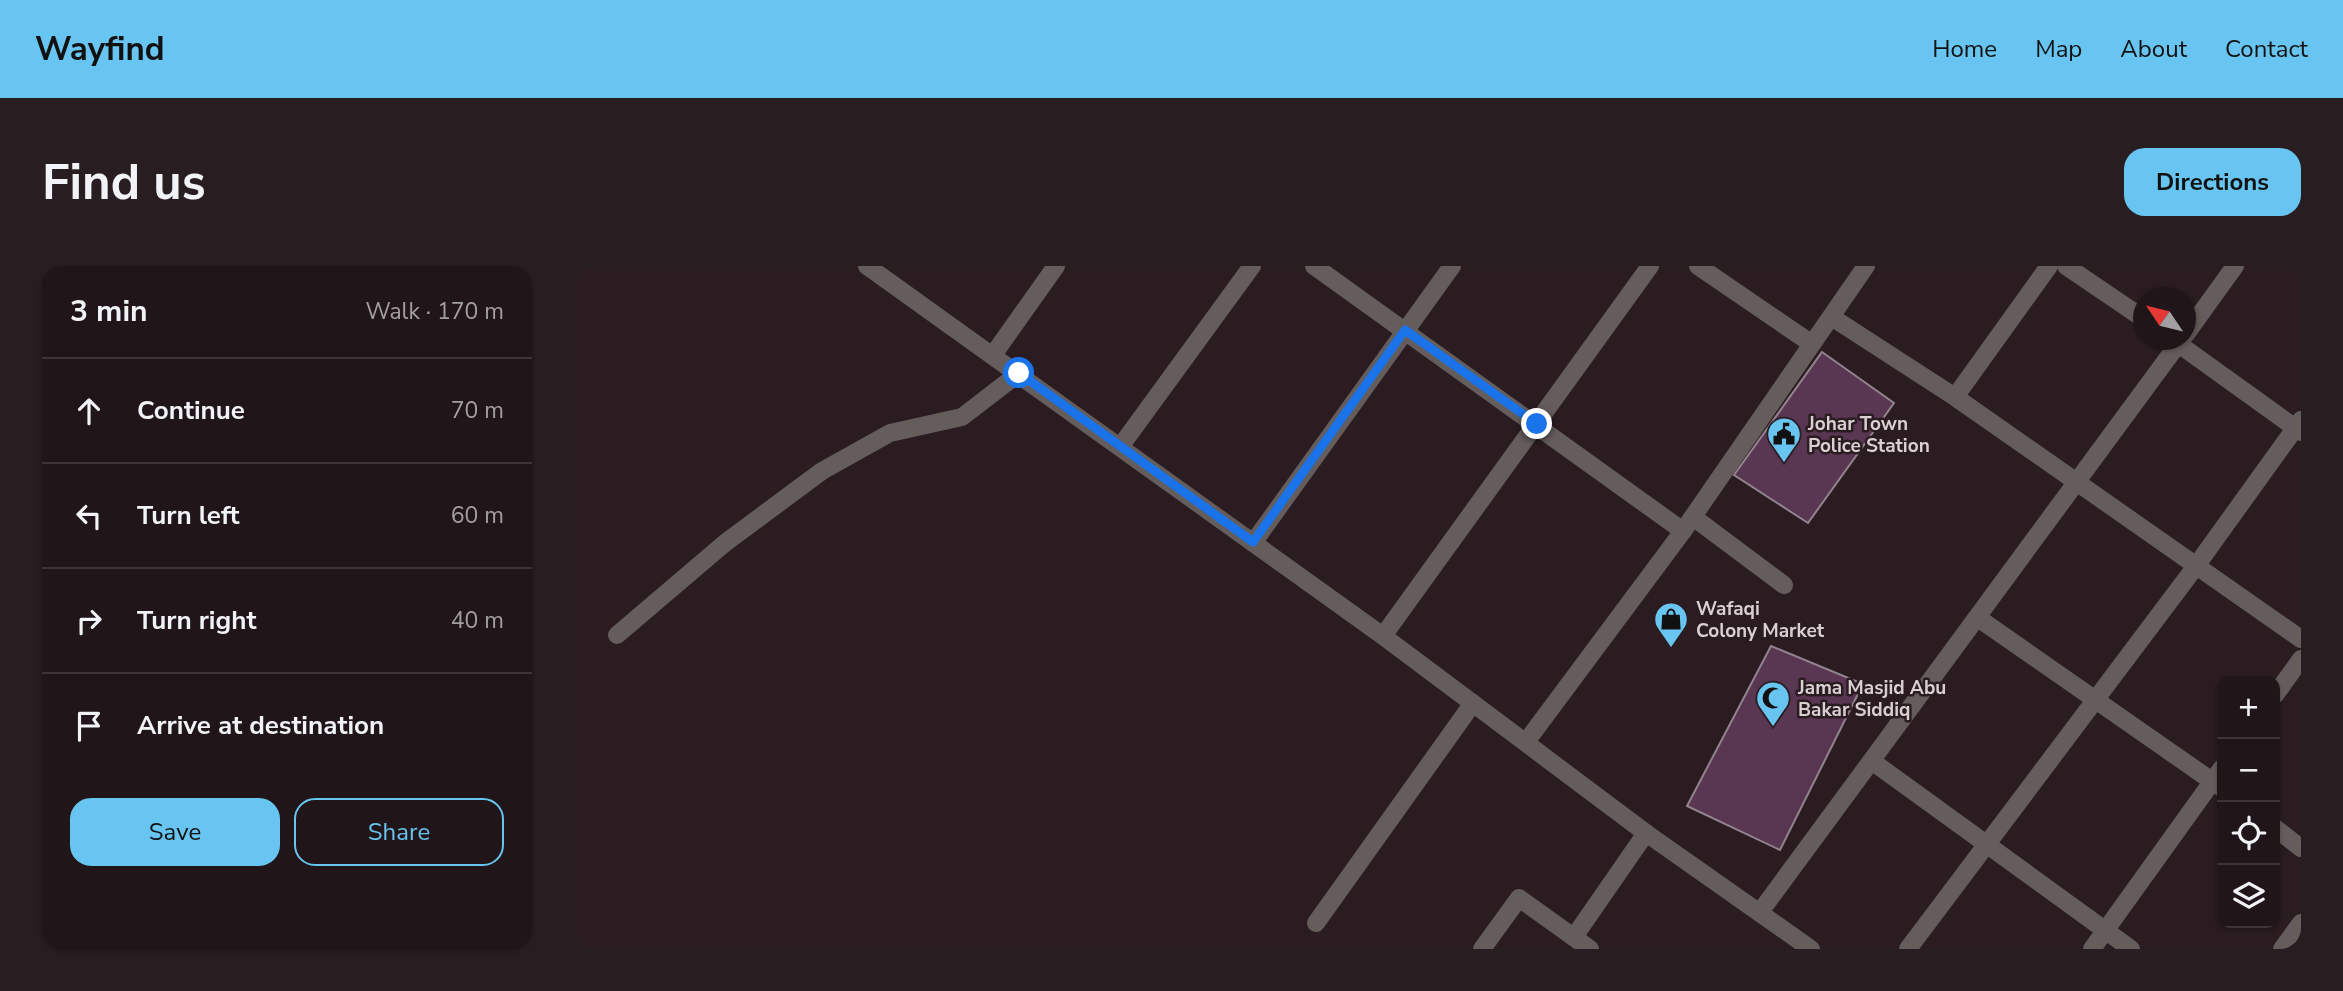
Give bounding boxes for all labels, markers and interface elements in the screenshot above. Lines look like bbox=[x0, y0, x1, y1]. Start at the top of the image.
text: Wayfind bbox=[35, 27, 165, 72]
text: Home bbox=[1932, 33, 1997, 65]
text: Map bbox=[2035, 33, 2082, 65]
text: About bbox=[2120, 33, 2187, 65]
text: Contact bbox=[2225, 33, 2308, 65]
button: Directions bbox=[2124, 148, 2301, 216]
text: Find us bbox=[42, 149, 206, 216]
north arrow bbox=[2133, 287, 2196, 350]
text: 3 min bbox=[70, 291, 148, 332]
text: Walk · 170 m bbox=[365, 296, 504, 327]
route start bbox=[1003, 357, 1034, 388]
icon: ahead bbox=[70, 392, 108, 430]
text: Continue bbox=[137, 393, 245, 428]
text: 70 m bbox=[451, 395, 504, 426]
route end bbox=[1521, 408, 1552, 439]
place label: Johar Town Police Station bbox=[1807, 411, 1930, 459]
public building icon: Johar Town Police Station bbox=[1765, 415, 1803, 464]
icon: left bbox=[70, 497, 108, 535]
text: Turn left bbox=[137, 498, 240, 533]
text: 60 m bbox=[451, 500, 504, 531]
place label: Wafaqi Colony Market bbox=[1696, 596, 1825, 644]
shop icon: Wafaqi Colony Market bbox=[1652, 600, 1690, 649]
icon: right bbox=[70, 602, 108, 640]
text: Turn right bbox=[137, 603, 256, 638]
text: 40 m bbox=[451, 605, 504, 636]
place label: Jama Masjid Abu Bakar Siddiq bbox=[1797, 675, 1946, 723]
map controls bbox=[2217, 676, 2280, 928]
button: + bbox=[2217, 676, 2280, 739]
mosque icon: Jama Masjid Abu Bakar Siddiq bbox=[1754, 679, 1792, 728]
icon: arrive bbox=[70, 707, 108, 745]
text: Arrive at destination bbox=[137, 708, 384, 743]
button: − bbox=[2217, 739, 2280, 802]
button: Save bbox=[70, 798, 280, 866]
button: Share bbox=[294, 798, 504, 866]
button: locate bbox=[2217, 802, 2280, 865]
button: layers bbox=[2217, 865, 2280, 928]

